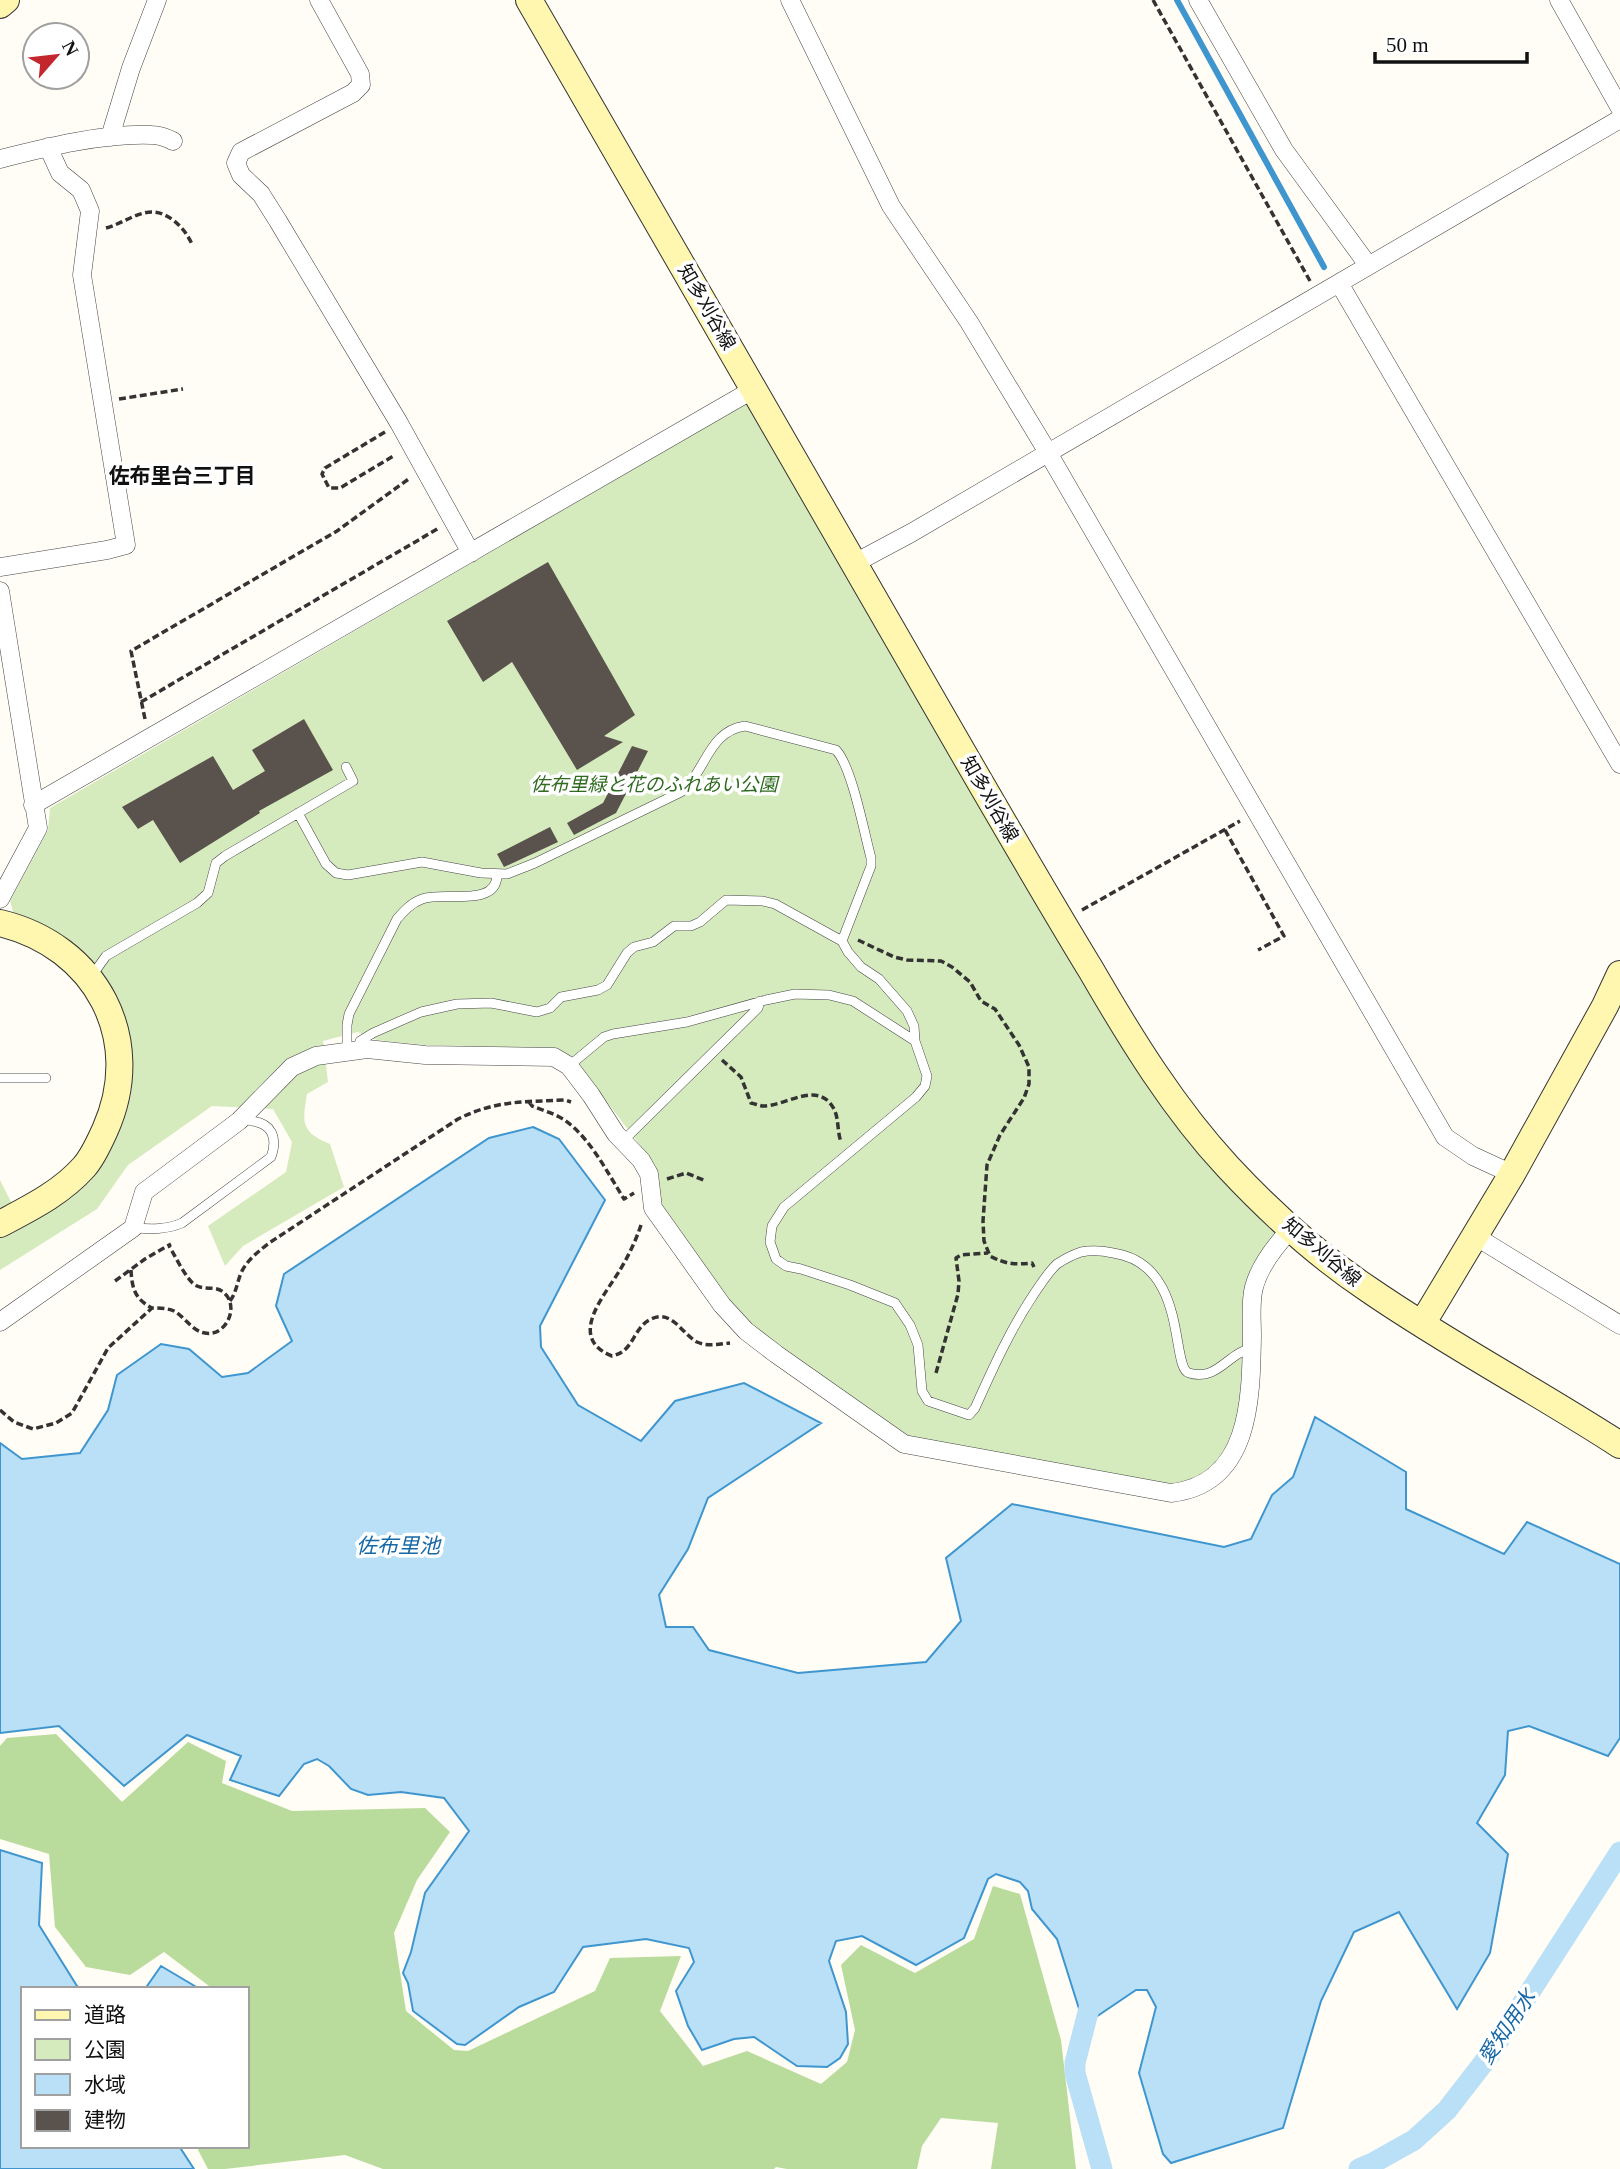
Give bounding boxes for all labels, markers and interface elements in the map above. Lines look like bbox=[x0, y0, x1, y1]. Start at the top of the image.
north arrow bbox=[21, 21, 91, 91]
scale bar bbox=[1375, 21, 1527, 65]
text: 50 m bbox=[1386, 33, 1429, 57]
text: N bbox=[58, 37, 83, 59]
street label: 知多刈谷線 bbox=[674, 261, 740, 353]
district label: 佐布里台三丁目 bbox=[109, 464, 256, 488]
street label: 知多刈谷線 bbox=[957, 753, 1023, 845]
park label: 佐布里緑と花のふれあい公園 bbox=[530, 774, 780, 795]
street label: 知多刈谷線 bbox=[1279, 1213, 1365, 1291]
water label: 佐布里池 bbox=[356, 1534, 442, 1558]
water label: 愛知用水 bbox=[1474, 1984, 1542, 2069]
legend bbox=[21, 1987, 248, 2148]
text: 道路 bbox=[84, 2003, 126, 2027]
text: 公園 bbox=[84, 2038, 126, 2062]
text: 水域 bbox=[84, 2073, 126, 2097]
text: 建物 bbox=[84, 2108, 126, 2132]

